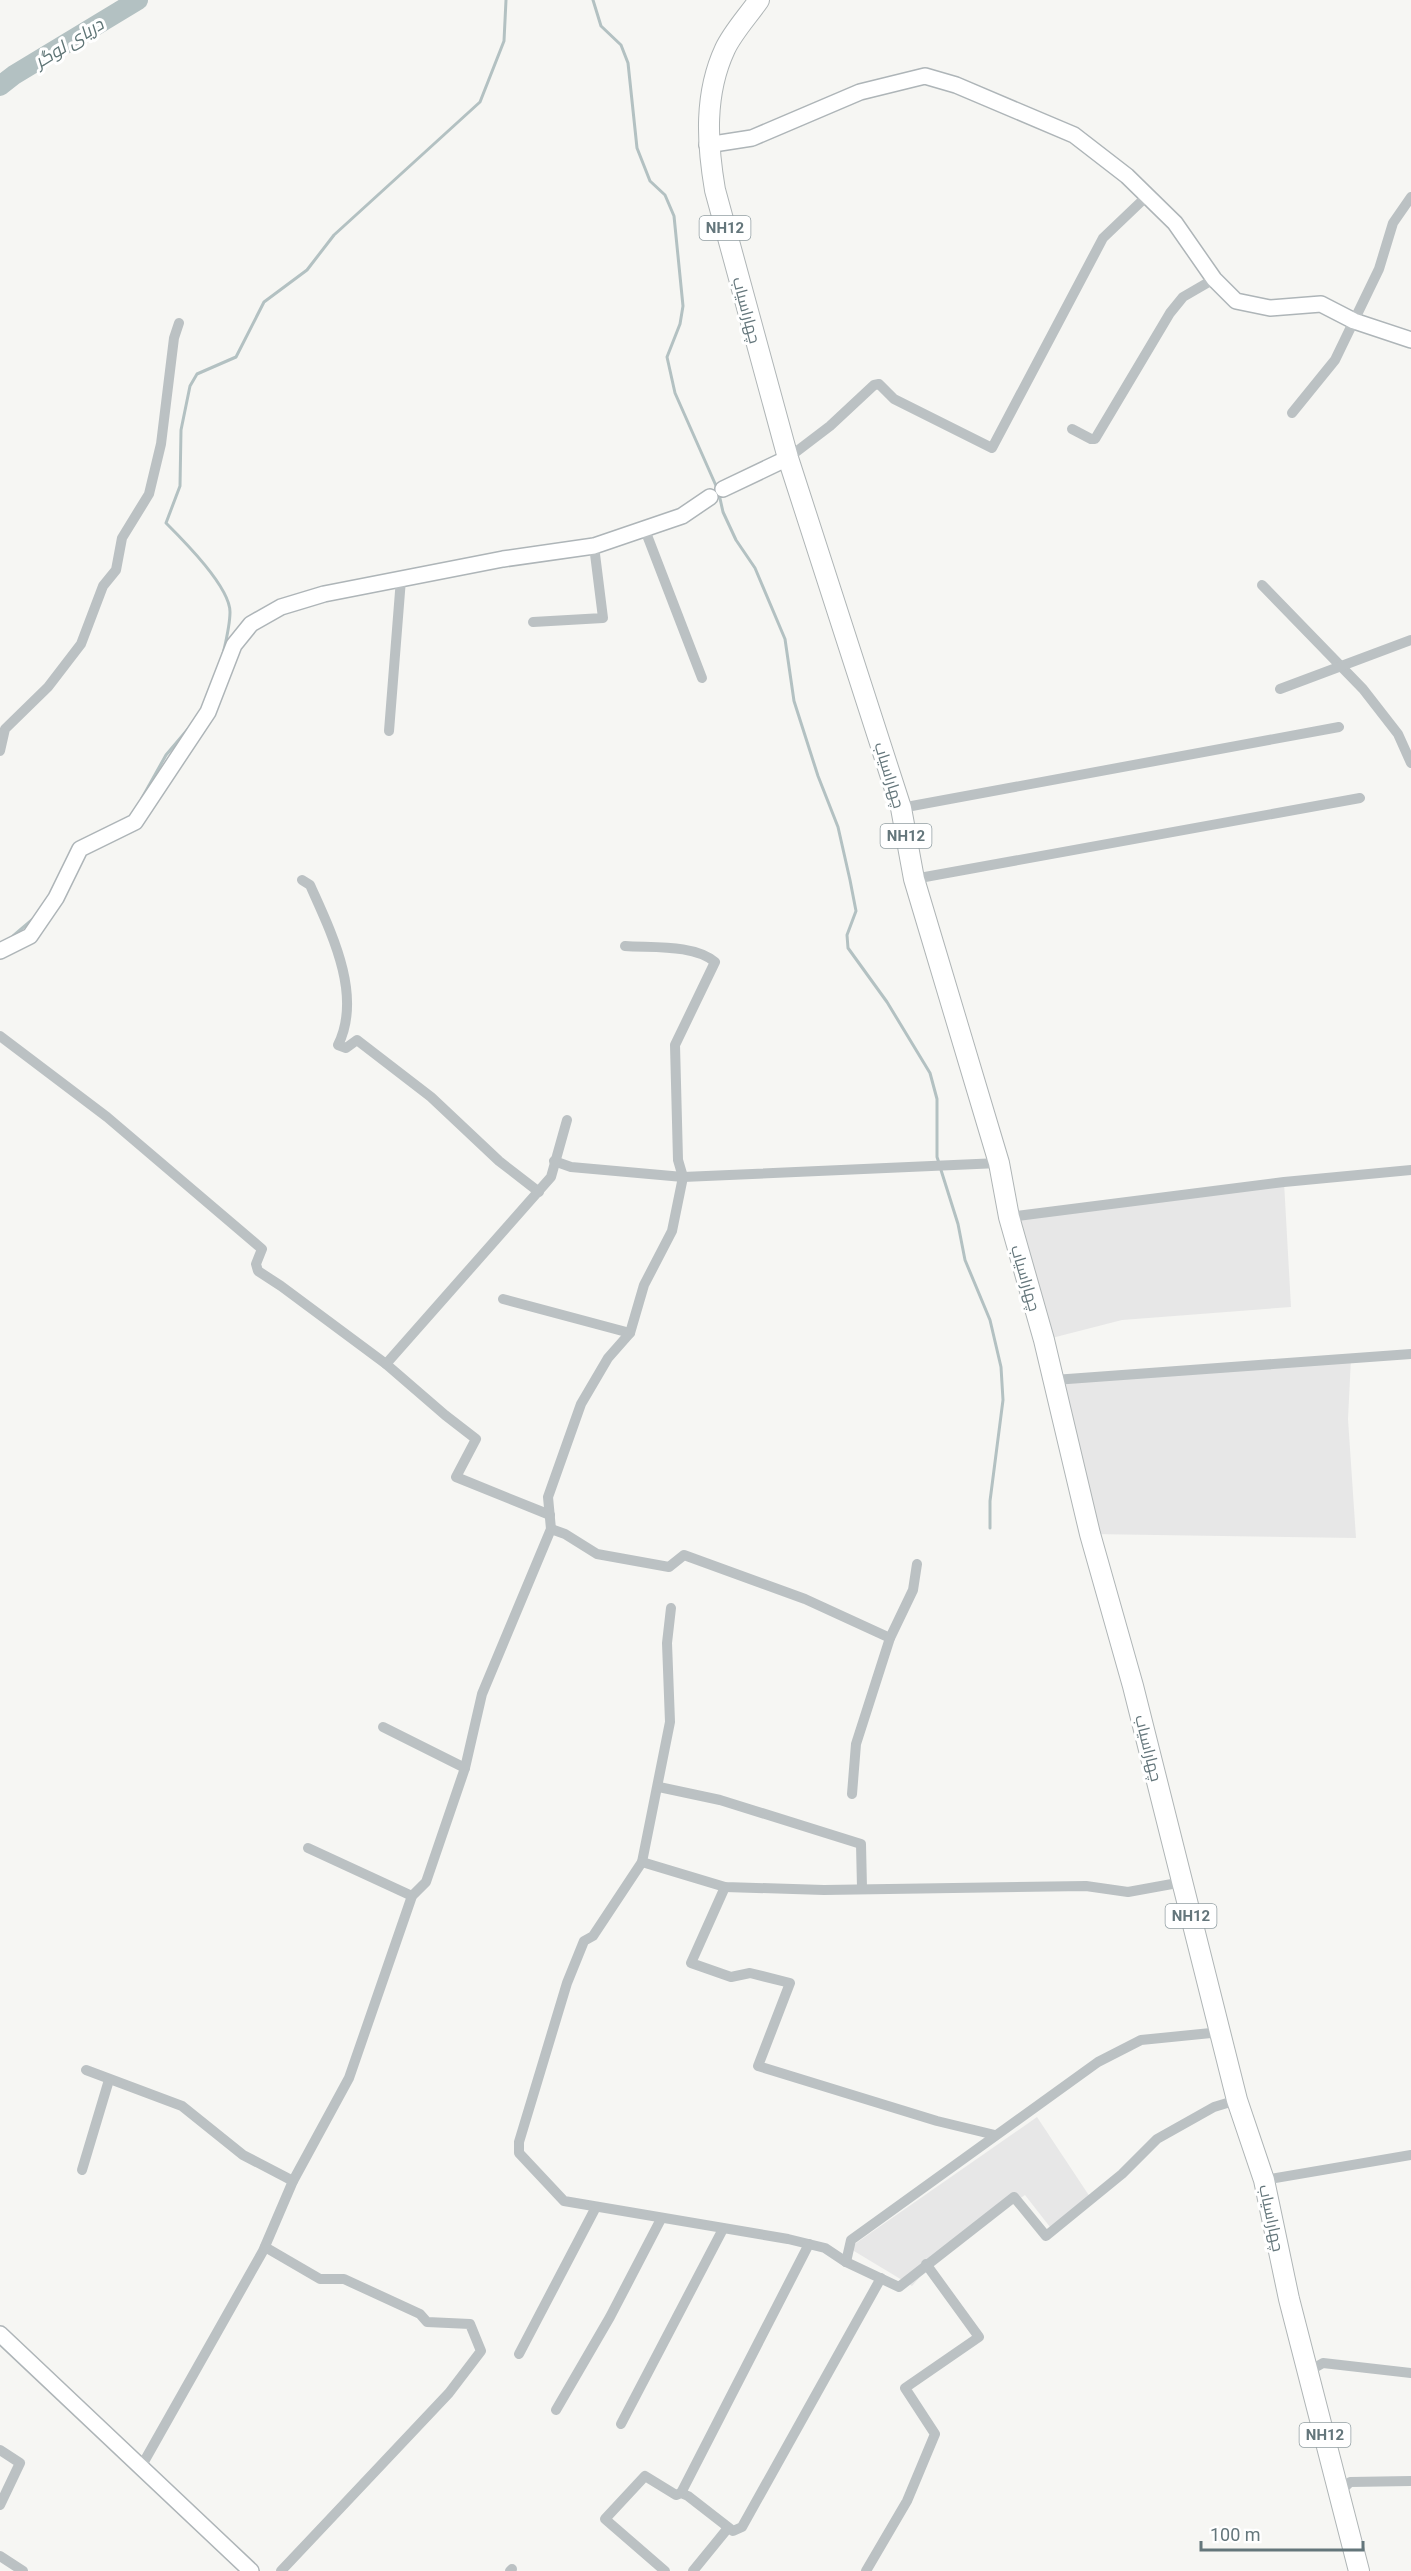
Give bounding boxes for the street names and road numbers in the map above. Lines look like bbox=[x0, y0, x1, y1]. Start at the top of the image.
road number: NH12 bbox=[700, 216, 750, 240]
street label: چهاراسیاب bbox=[727, 275, 764, 346]
street label: چهاراسیاب bbox=[869, 740, 909, 811]
road number: NH12 bbox=[880, 824, 932, 848]
street label: چهاراسیاب bbox=[1005, 1243, 1044, 1314]
street label: چهاراسیاب bbox=[1129, 1713, 1166, 1784]
road number: NH12 bbox=[1166, 1904, 1216, 1928]
street label: چهاراسیاب bbox=[1253, 2183, 1288, 2254]
road number: NH12 bbox=[1300, 2423, 1350, 2447]

